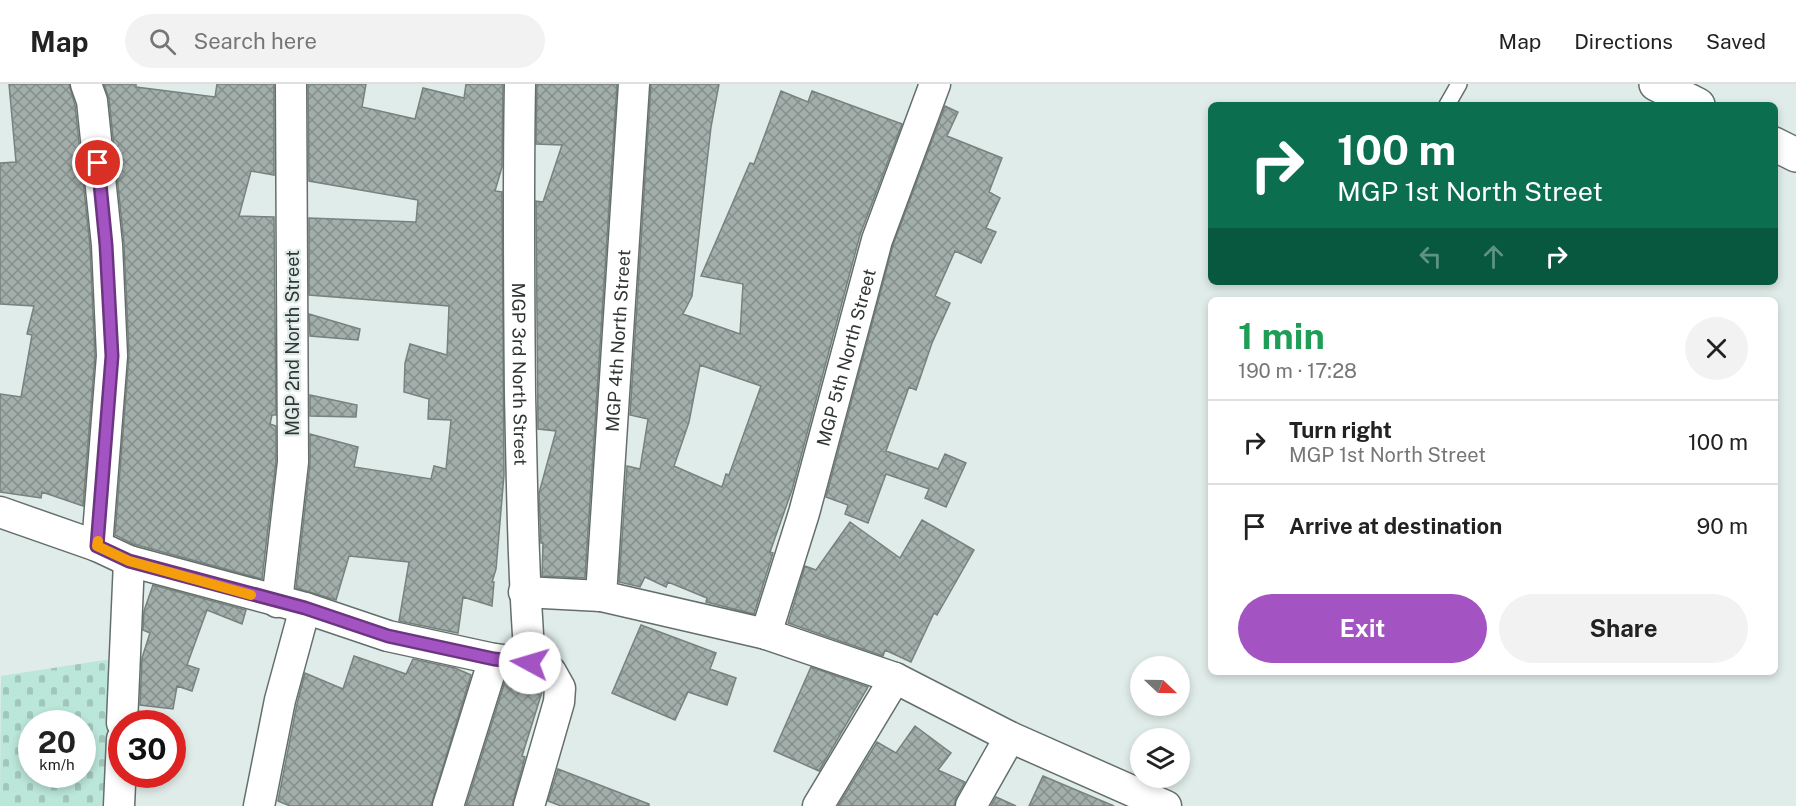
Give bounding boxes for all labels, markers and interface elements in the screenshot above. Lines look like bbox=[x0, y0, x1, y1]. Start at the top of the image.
search box bbox=[125, 14, 545, 68]
text: Map bbox=[30, 25, 89, 58]
icon: search bbox=[146, 25, 179, 58]
text: Search here bbox=[194, 28, 317, 54]
text: Map bbox=[1499, 29, 1541, 54]
text: Directions bbox=[1574, 29, 1673, 54]
text: Saved bbox=[1706, 29, 1766, 54]
text: 100 m bbox=[1337, 125, 1456, 174]
icon: right bbox=[1238, 126, 1316, 204]
pin bbox=[72, 137, 123, 188]
icon: arrive bbox=[81, 146, 114, 179]
text: MGP 1st North Street bbox=[1337, 175, 1603, 207]
icon: left bbox=[1414, 240, 1447, 273]
icon: ahead bbox=[1477, 240, 1510, 273]
icon: right bbox=[1540, 240, 1573, 273]
street label: MGP 4th North Street bbox=[601, 249, 634, 432]
street label: MGP 2nd North Street bbox=[282, 250, 303, 436]
street label: MGP 5th North Street bbox=[812, 266, 879, 448]
street label: MGP 3rd North Street bbox=[509, 282, 532, 466]
text: 1 min bbox=[1238, 315, 1325, 357]
button: close bbox=[1685, 317, 1748, 380]
text: 190 m · 17:28 bbox=[1238, 359, 1357, 383]
text: Turn right bbox=[1289, 417, 1392, 443]
icon: right bbox=[1238, 426, 1271, 459]
text: 100 m bbox=[1688, 429, 1748, 455]
text: MGP 1st North Street bbox=[1289, 443, 1486, 467]
icon: arrive bbox=[1238, 510, 1271, 543]
text: Arrive at destination bbox=[1289, 513, 1502, 539]
text: 90 m bbox=[1697, 513, 1748, 539]
button: Exit bbox=[1238, 594, 1487, 663]
button: Share bbox=[1499, 594, 1748, 663]
position arrow bbox=[498, 631, 562, 695]
north arrow bbox=[1130, 656, 1190, 716]
map controls bbox=[1130, 656, 1190, 788]
speed limit sign: 30 bbox=[108, 710, 186, 788]
text: 20 bbox=[38, 724, 76, 760]
button: layers bbox=[1130, 728, 1190, 788]
text: km/h bbox=[39, 756, 75, 773]

